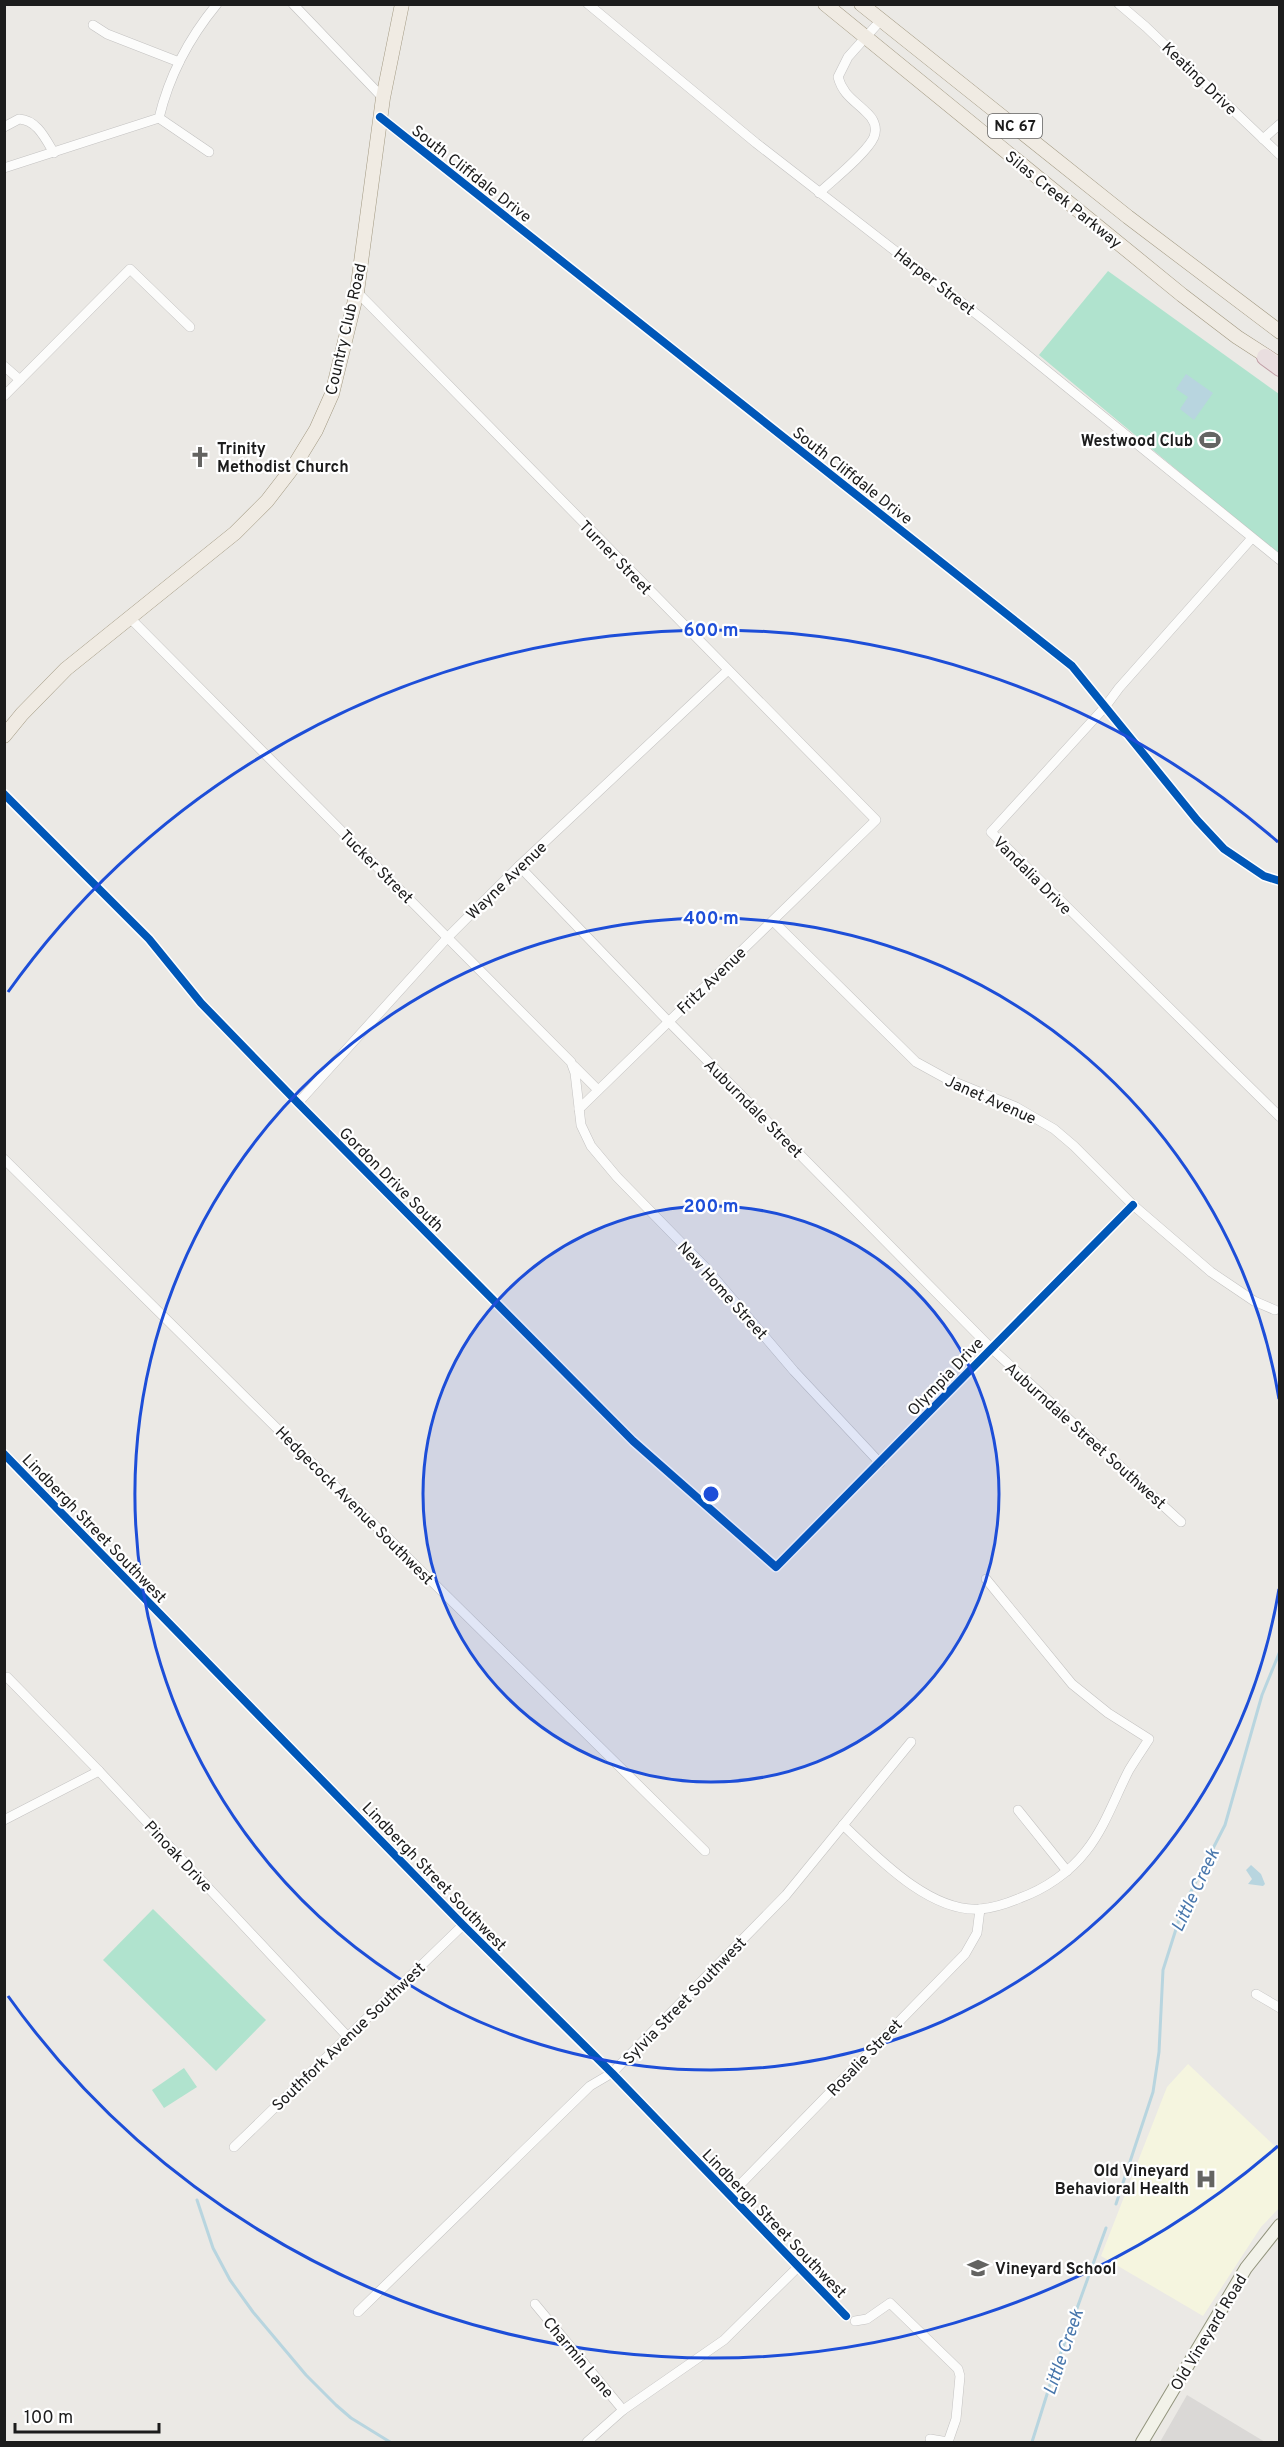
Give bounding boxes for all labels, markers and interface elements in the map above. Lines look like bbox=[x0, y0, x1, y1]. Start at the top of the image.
street label: Keating Drive bbox=[1157, 39, 1240, 120]
road number: NC 67 bbox=[988, 114, 1042, 138]
street label: South Cliffdale Drive bbox=[407, 121, 535, 228]
street label: Silas Creek Parkway bbox=[1000, 147, 1125, 254]
street label: Harper Street bbox=[889, 245, 978, 320]
street label: Country Club Road bbox=[322, 262, 372, 397]
street label: South Cliffdale Drive bbox=[788, 423, 916, 530]
sports icon: Westwood Club bbox=[1198, 428, 1222, 452]
place label: Westwood Club bbox=[1081, 432, 1193, 452]
place label: Trinity Methodist Church bbox=[217, 440, 349, 478]
church icon: Trinity Methodist Church bbox=[188, 445, 212, 469]
street label: Turner Street bbox=[574, 517, 655, 600]
text: 600 m bbox=[683, 620, 739, 643]
street label: Tucker Street bbox=[334, 826, 417, 909]
street label: Vandalia Drive bbox=[988, 833, 1075, 920]
street label: Wayne Avenue bbox=[463, 838, 552, 925]
text: 400 m bbox=[683, 908, 739, 931]
street label: Fritz Avenue bbox=[674, 943, 751, 1019]
street label: Auburndale Street bbox=[699, 1056, 806, 1163]
street label: Janet Avenue bbox=[941, 1072, 1039, 1130]
street label: Gordon Drive South bbox=[334, 1124, 447, 1237]
text: 200 m bbox=[683, 1196, 739, 1219]
street label: New Home Street bbox=[672, 1238, 771, 1345]
street label: Olympia Drive bbox=[904, 1334, 989, 1421]
street label: Auburndale Street Southwest bbox=[1000, 1359, 1169, 1514]
street label: Hedgecock Avenue Southwest bbox=[270, 1423, 437, 1590]
street label: Lindbergh Street Southwest bbox=[17, 1451, 170, 1608]
centre of rings bbox=[701, 1484, 721, 1504]
street label: Lindbergh Street Southwest bbox=[357, 1799, 510, 1956]
street label: Pinoak Drive bbox=[139, 1817, 216, 1898]
water label: Little Creek bbox=[1167, 1845, 1226, 1936]
street label: Sylvia Street Southwest bbox=[620, 1934, 751, 2069]
street label: Southfork Avenue Southwest bbox=[268, 1959, 430, 2116]
street label: Rosalie Street bbox=[824, 2016, 907, 2101]
street label: Lindbergh Street Southwest bbox=[697, 2146, 850, 2303]
place label: Old Vineyard Behavioral Health bbox=[1055, 2162, 1189, 2200]
hospital icon: Old Vineyard Behavioral Health bbox=[1194, 2167, 1218, 2191]
school or university icon: Vineyard School bbox=[966, 2256, 990, 2280]
place label: Vineyard School bbox=[995, 2260, 1116, 2280]
street label: Old Vineyard Road bbox=[1167, 2271, 1252, 2395]
water label: Little Creek bbox=[1039, 2306, 1090, 2398]
street label: Charmin Lane bbox=[538, 2314, 617, 2403]
scale bar bbox=[15, 2396, 159, 2434]
text: 100 m bbox=[24, 2407, 73, 2430]

